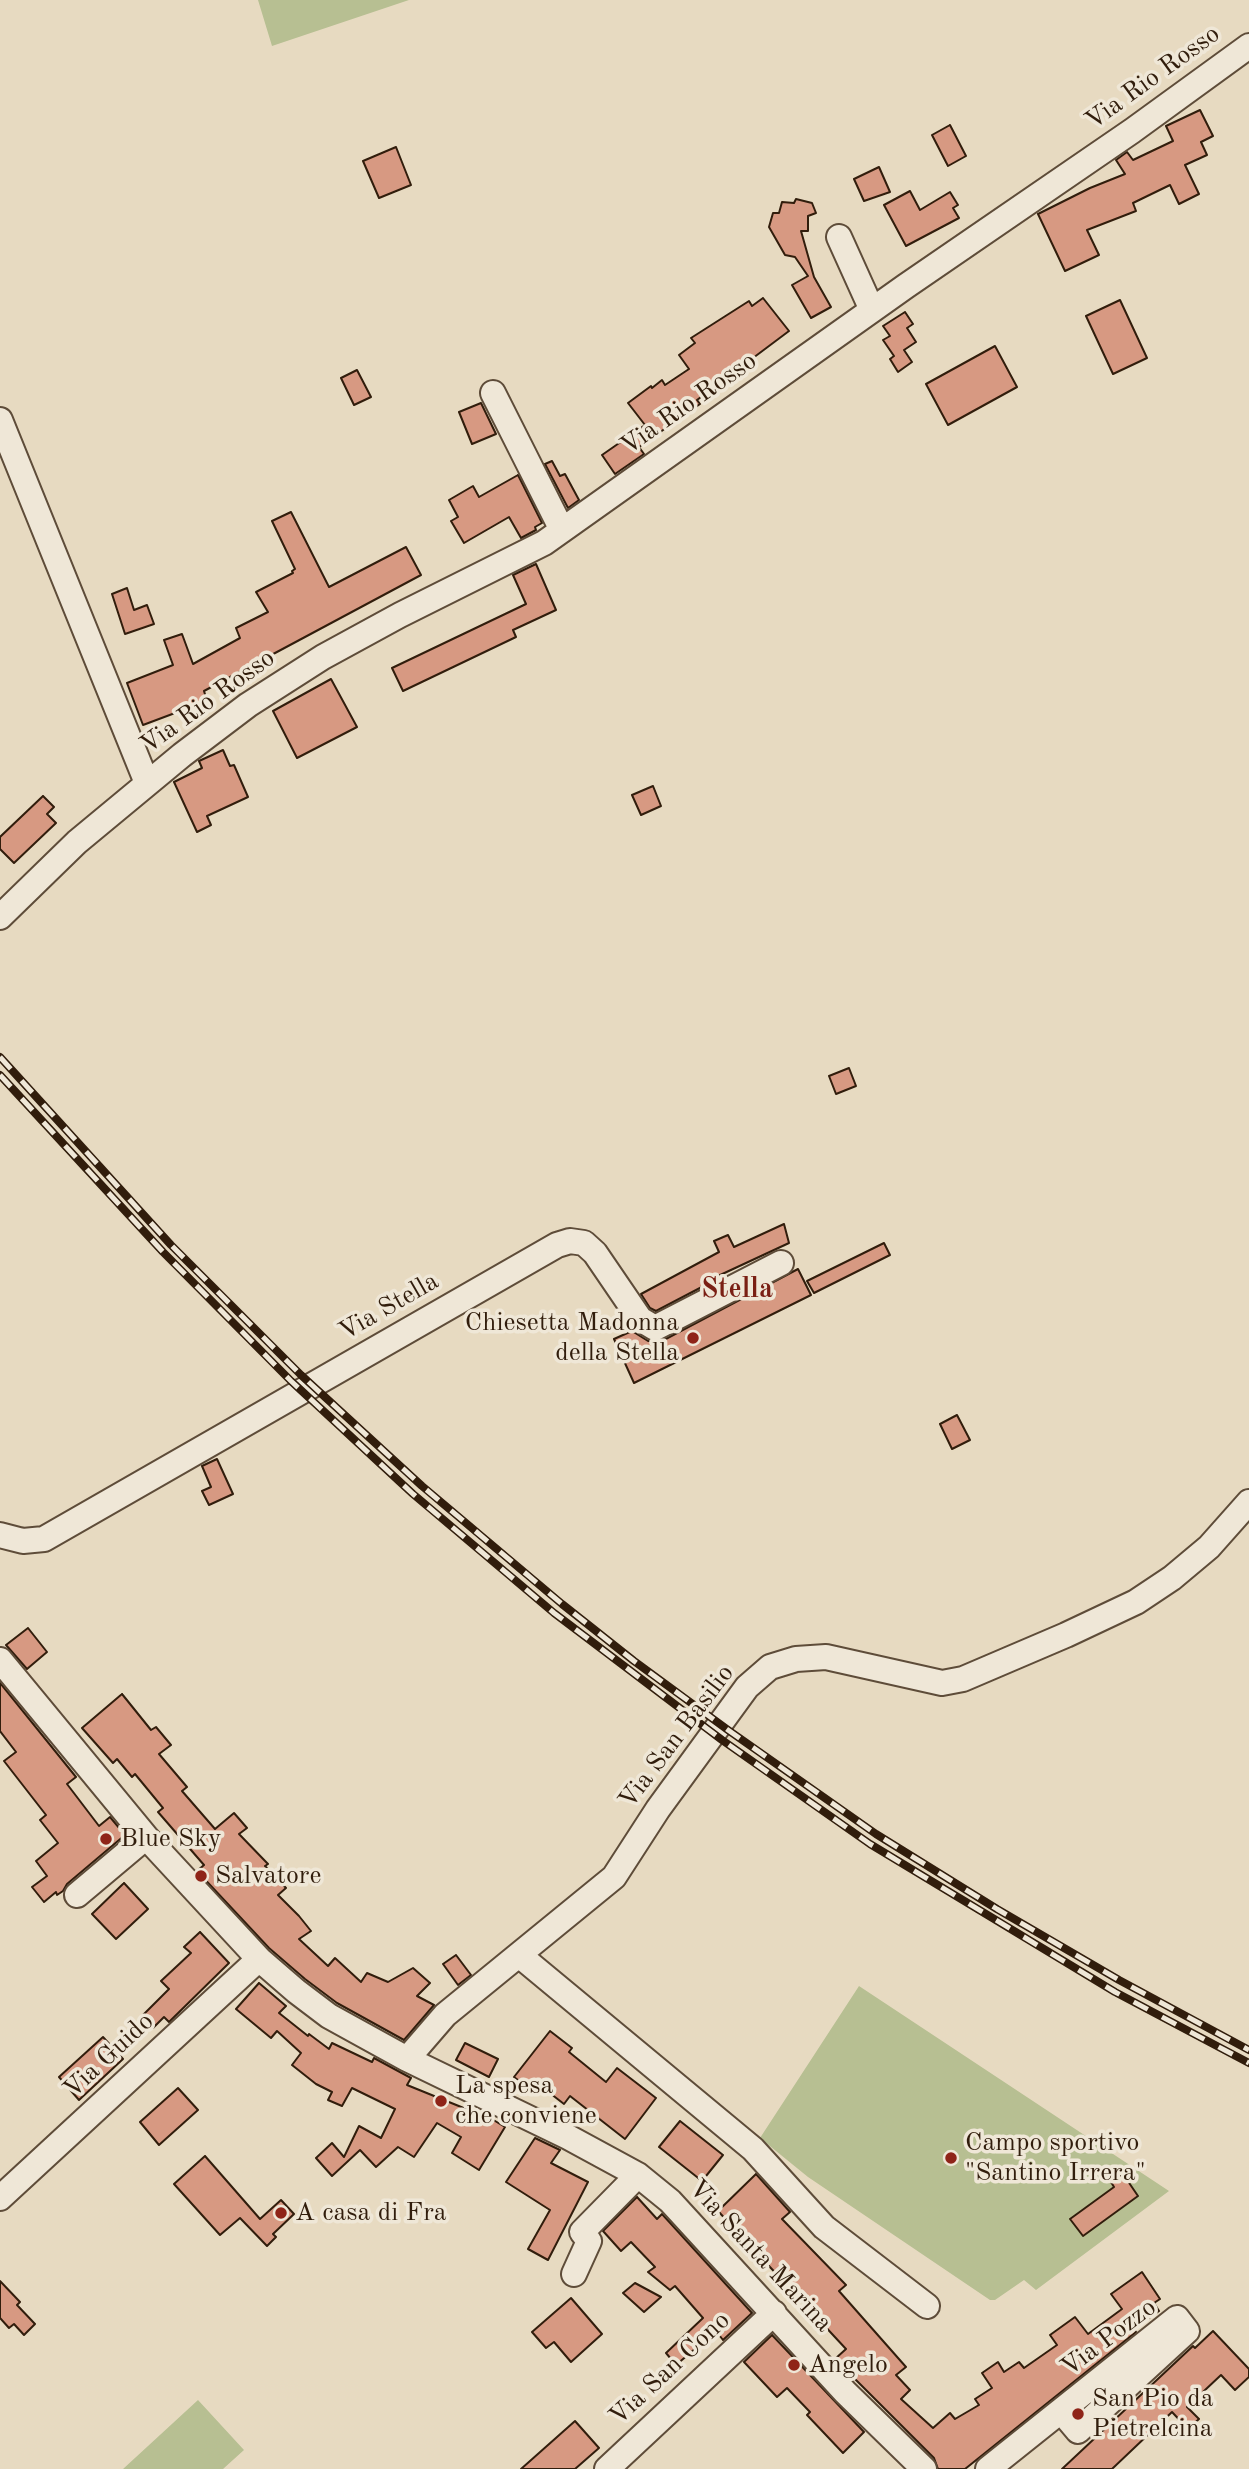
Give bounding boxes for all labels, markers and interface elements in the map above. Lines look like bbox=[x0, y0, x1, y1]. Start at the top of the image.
street label: Via Rio Rosso bbox=[1080, 19, 1226, 137]
street label: Via Rio Rosso bbox=[615, 346, 763, 462]
street label: Via Rio Rosso bbox=[135, 643, 281, 761]
street label: Via Stella bbox=[334, 1266, 444, 1348]
district label: Stella bbox=[701, 1273, 773, 1307]
place label: Chiesetta Madonna della Stella bbox=[465, 1307, 679, 1368]
marker: Chiesetta Madonna della Stella bbox=[685, 1330, 701, 1346]
street label: Via San Basilio bbox=[613, 1659, 741, 1815]
place label: Blue Sky bbox=[120, 1823, 222, 1855]
marker: Blue Sky bbox=[98, 1831, 114, 1847]
place label: Salvatore bbox=[215, 1860, 321, 1892]
marker: Salvatore bbox=[193, 1868, 209, 1884]
street label: Via Guido bbox=[57, 2006, 161, 2106]
place label: La spesa che conviene bbox=[455, 2070, 597, 2132]
marker: La spesa che conviene bbox=[433, 2093, 449, 2109]
place label: Campo sportivo "Santino Irrera" bbox=[965, 2127, 1146, 2188]
marker: Campo sportivo "Santino Irrera" bbox=[943, 2150, 959, 2166]
street label: Via Santa Marina bbox=[681, 2173, 839, 2339]
place label: A casa di Fra bbox=[295, 2197, 447, 2229]
marker: A casa di Fra bbox=[273, 2205, 289, 2221]
street label: Via Pozzo bbox=[1055, 2292, 1163, 2384]
street label: Via San Cono bbox=[603, 2305, 737, 2433]
place label: Angelo bbox=[808, 2349, 888, 2381]
marker: Angelo bbox=[786, 2357, 802, 2373]
place label: San Pio da Pietrelcina bbox=[1092, 2383, 1214, 2444]
marker: San Pio da Pietrelcina bbox=[1070, 2406, 1086, 2422]

